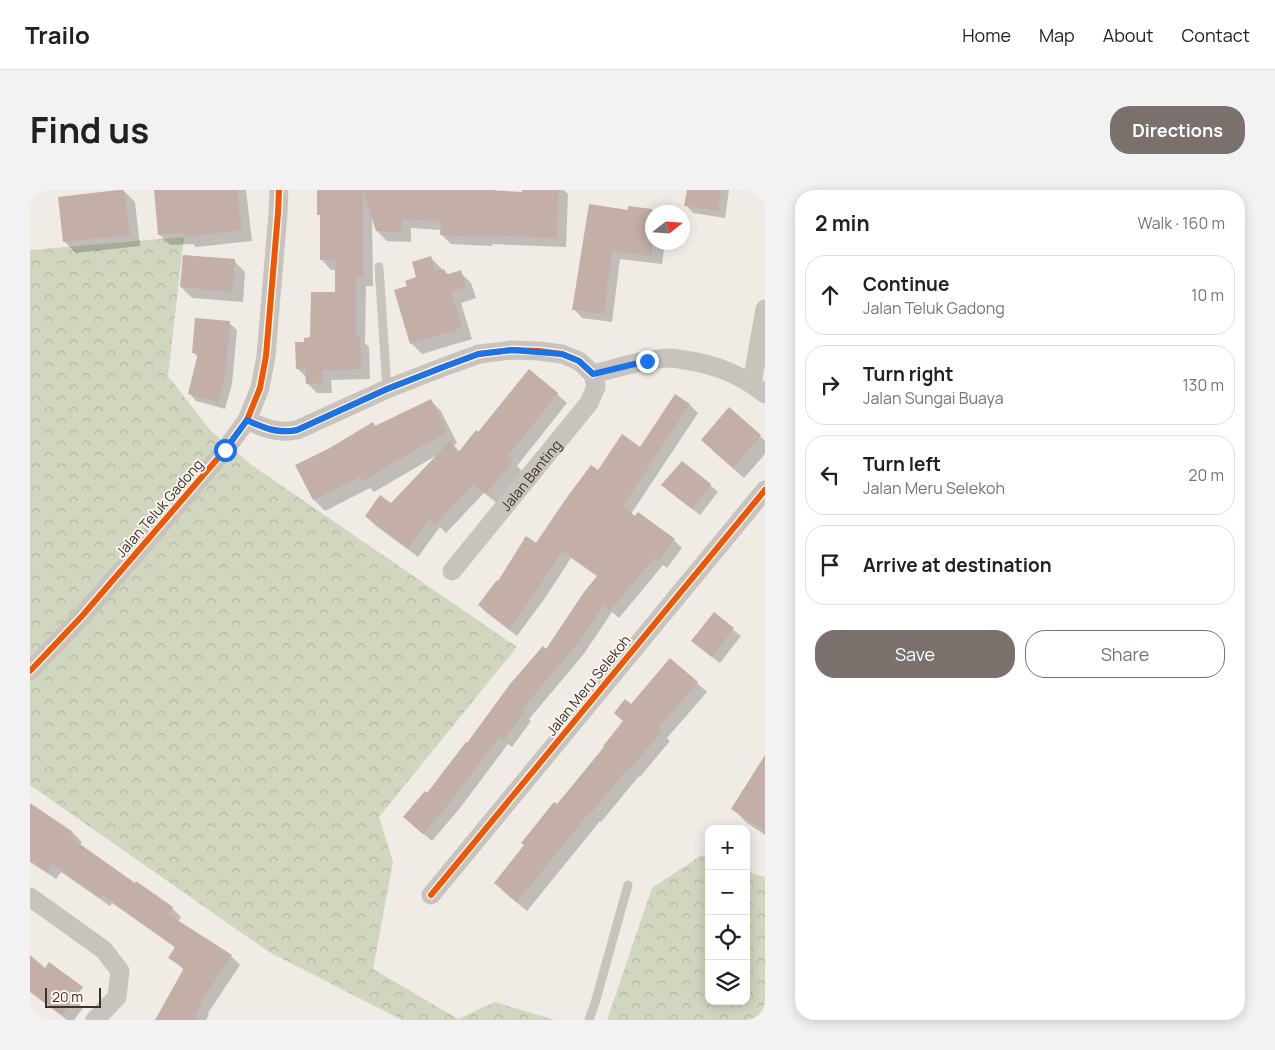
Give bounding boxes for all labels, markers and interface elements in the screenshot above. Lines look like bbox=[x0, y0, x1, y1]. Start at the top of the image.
text: Trailo bbox=[25, 18, 90, 51]
text: Home bbox=[962, 23, 1011, 47]
text: Map bbox=[1039, 23, 1075, 47]
text: About bbox=[1103, 23, 1153, 47]
text: Contact bbox=[1181, 23, 1250, 47]
text: Find us bbox=[30, 106, 149, 154]
button: Directions bbox=[1110, 106, 1245, 154]
north arrow bbox=[645, 205, 690, 250]
text: 2 min bbox=[815, 209, 870, 237]
text: Walk · 160 m bbox=[1137, 212, 1225, 234]
text: Continue bbox=[863, 271, 949, 297]
icon: ahead bbox=[816, 281, 844, 309]
text: 10 m bbox=[1191, 284, 1224, 306]
text: Jalan Teluk Gadong bbox=[863, 297, 1005, 319]
route end bbox=[636, 350, 659, 373]
text: Turn right bbox=[863, 361, 953, 387]
icon: right bbox=[816, 371, 844, 399]
text: 130 m bbox=[1182, 374, 1224, 396]
text: Jalan Sungai Buaya bbox=[863, 387, 1004, 409]
street label: Jalan Banting bbox=[496, 435, 565, 515]
route start bbox=[214, 439, 237, 462]
text: Turn left bbox=[863, 451, 941, 477]
street label: Jalan Teluk Gadong bbox=[111, 455, 207, 561]
icon: left bbox=[816, 461, 844, 489]
text: 20 m bbox=[1188, 464, 1224, 486]
text: Jalan Meru Selekoh bbox=[863, 477, 1005, 499]
icon: arrive bbox=[816, 551, 844, 579]
text: Arrive at destination bbox=[863, 552, 1052, 578]
button: Save bbox=[815, 630, 1015, 678]
button: Share bbox=[1025, 630, 1225, 678]
street label: Jalan Meru Selekoh bbox=[542, 631, 634, 739]
map controls bbox=[705, 825, 750, 1005]
button: + bbox=[705, 825, 750, 870]
button: − bbox=[705, 870, 750, 915]
button: locate bbox=[705, 915, 750, 960]
button: layers bbox=[705, 960, 750, 1005]
scale bar bbox=[45, 985, 101, 1008]
text: 20 m bbox=[52, 987, 83, 1006]

